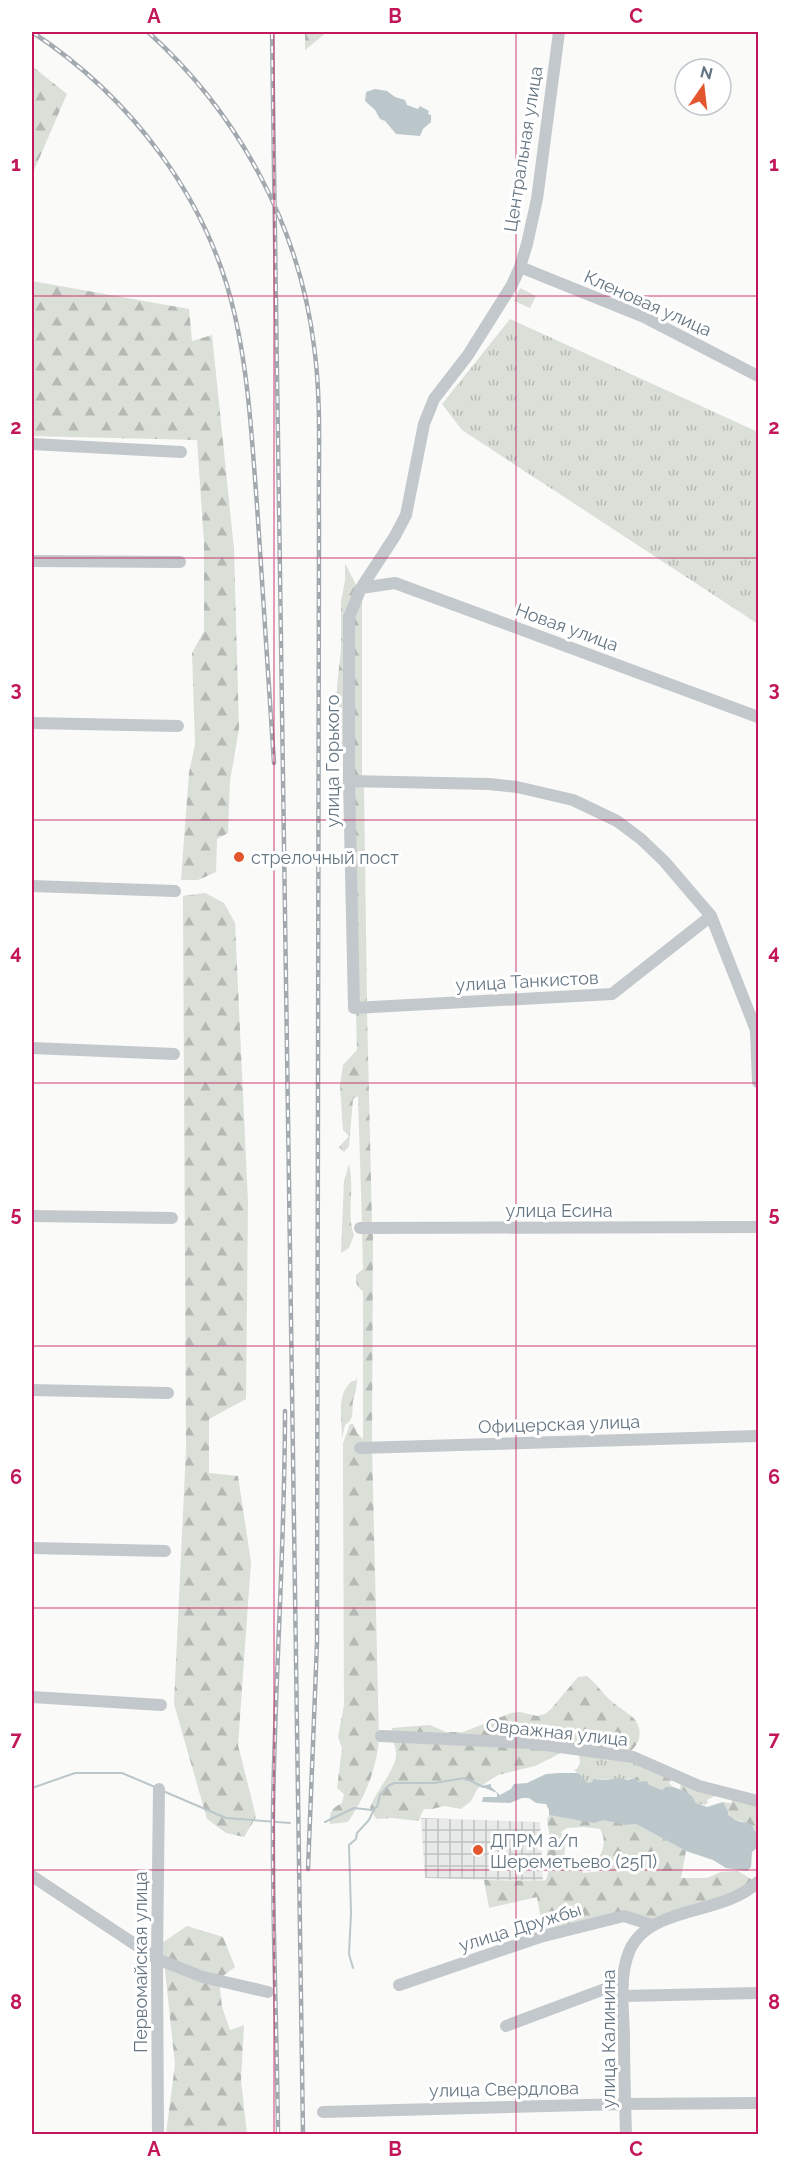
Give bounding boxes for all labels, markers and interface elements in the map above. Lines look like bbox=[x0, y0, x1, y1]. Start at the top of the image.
text: A bbox=[147, 4, 161, 28]
text: B bbox=[388, 4, 402, 28]
text: C bbox=[629, 4, 643, 28]
north arrow bbox=[673, 57, 733, 117]
text: N bbox=[698, 62, 715, 84]
street label: Центральная улица bbox=[500, 65, 546, 233]
text: 1 bbox=[11, 152, 21, 176]
text: 1 bbox=[769, 152, 779, 176]
street label: Кленовая улица bbox=[581, 266, 715, 340]
text: 2 bbox=[10, 415, 22, 439]
text: 2 bbox=[768, 415, 780, 439]
street label: Новая улица bbox=[513, 599, 621, 655]
text: 3 bbox=[10, 677, 22, 701]
text: 3 bbox=[768, 677, 780, 701]
street label: улица Горького bbox=[322, 694, 343, 827]
place label: стрелочный пост bbox=[251, 847, 399, 868]
marker: стрелочный пост bbox=[232, 850, 246, 864]
text: 4 bbox=[10, 940, 22, 964]
text: 4 bbox=[768, 940, 780, 964]
street label: улица Танкистов bbox=[455, 967, 599, 995]
street label: улица Есина bbox=[505, 1200, 613, 1221]
text: 5 bbox=[10, 1202, 22, 1226]
text: 5 bbox=[768, 1202, 780, 1226]
street label: Офицерская улица bbox=[478, 1411, 640, 1437]
text: 6 bbox=[10, 1465, 22, 1489]
text: 6 bbox=[768, 1465, 780, 1489]
street label: Овражная улица bbox=[485, 1714, 629, 1750]
text: 7 bbox=[10, 1727, 22, 1751]
text: 7 bbox=[768, 1727, 780, 1751]
place label: ДПРМ а/п Шереметьево (25П) bbox=[490, 1830, 657, 1872]
marker: ДПРМ а/п Шереметьево (25П) bbox=[471, 1843, 485, 1857]
street label: Первомайская улица bbox=[130, 1871, 151, 2053]
street label: улица Дружбы bbox=[456, 1898, 584, 1956]
street label: улица Калинина bbox=[598, 1969, 619, 2109]
text: 8 bbox=[10, 1990, 22, 2014]
text: 8 bbox=[768, 1990, 780, 2014]
street label: улица Свердлова bbox=[429, 2077, 579, 2101]
text: A bbox=[147, 2137, 161, 2161]
text: B bbox=[388, 2137, 402, 2161]
text: C bbox=[629, 2137, 643, 2161]

